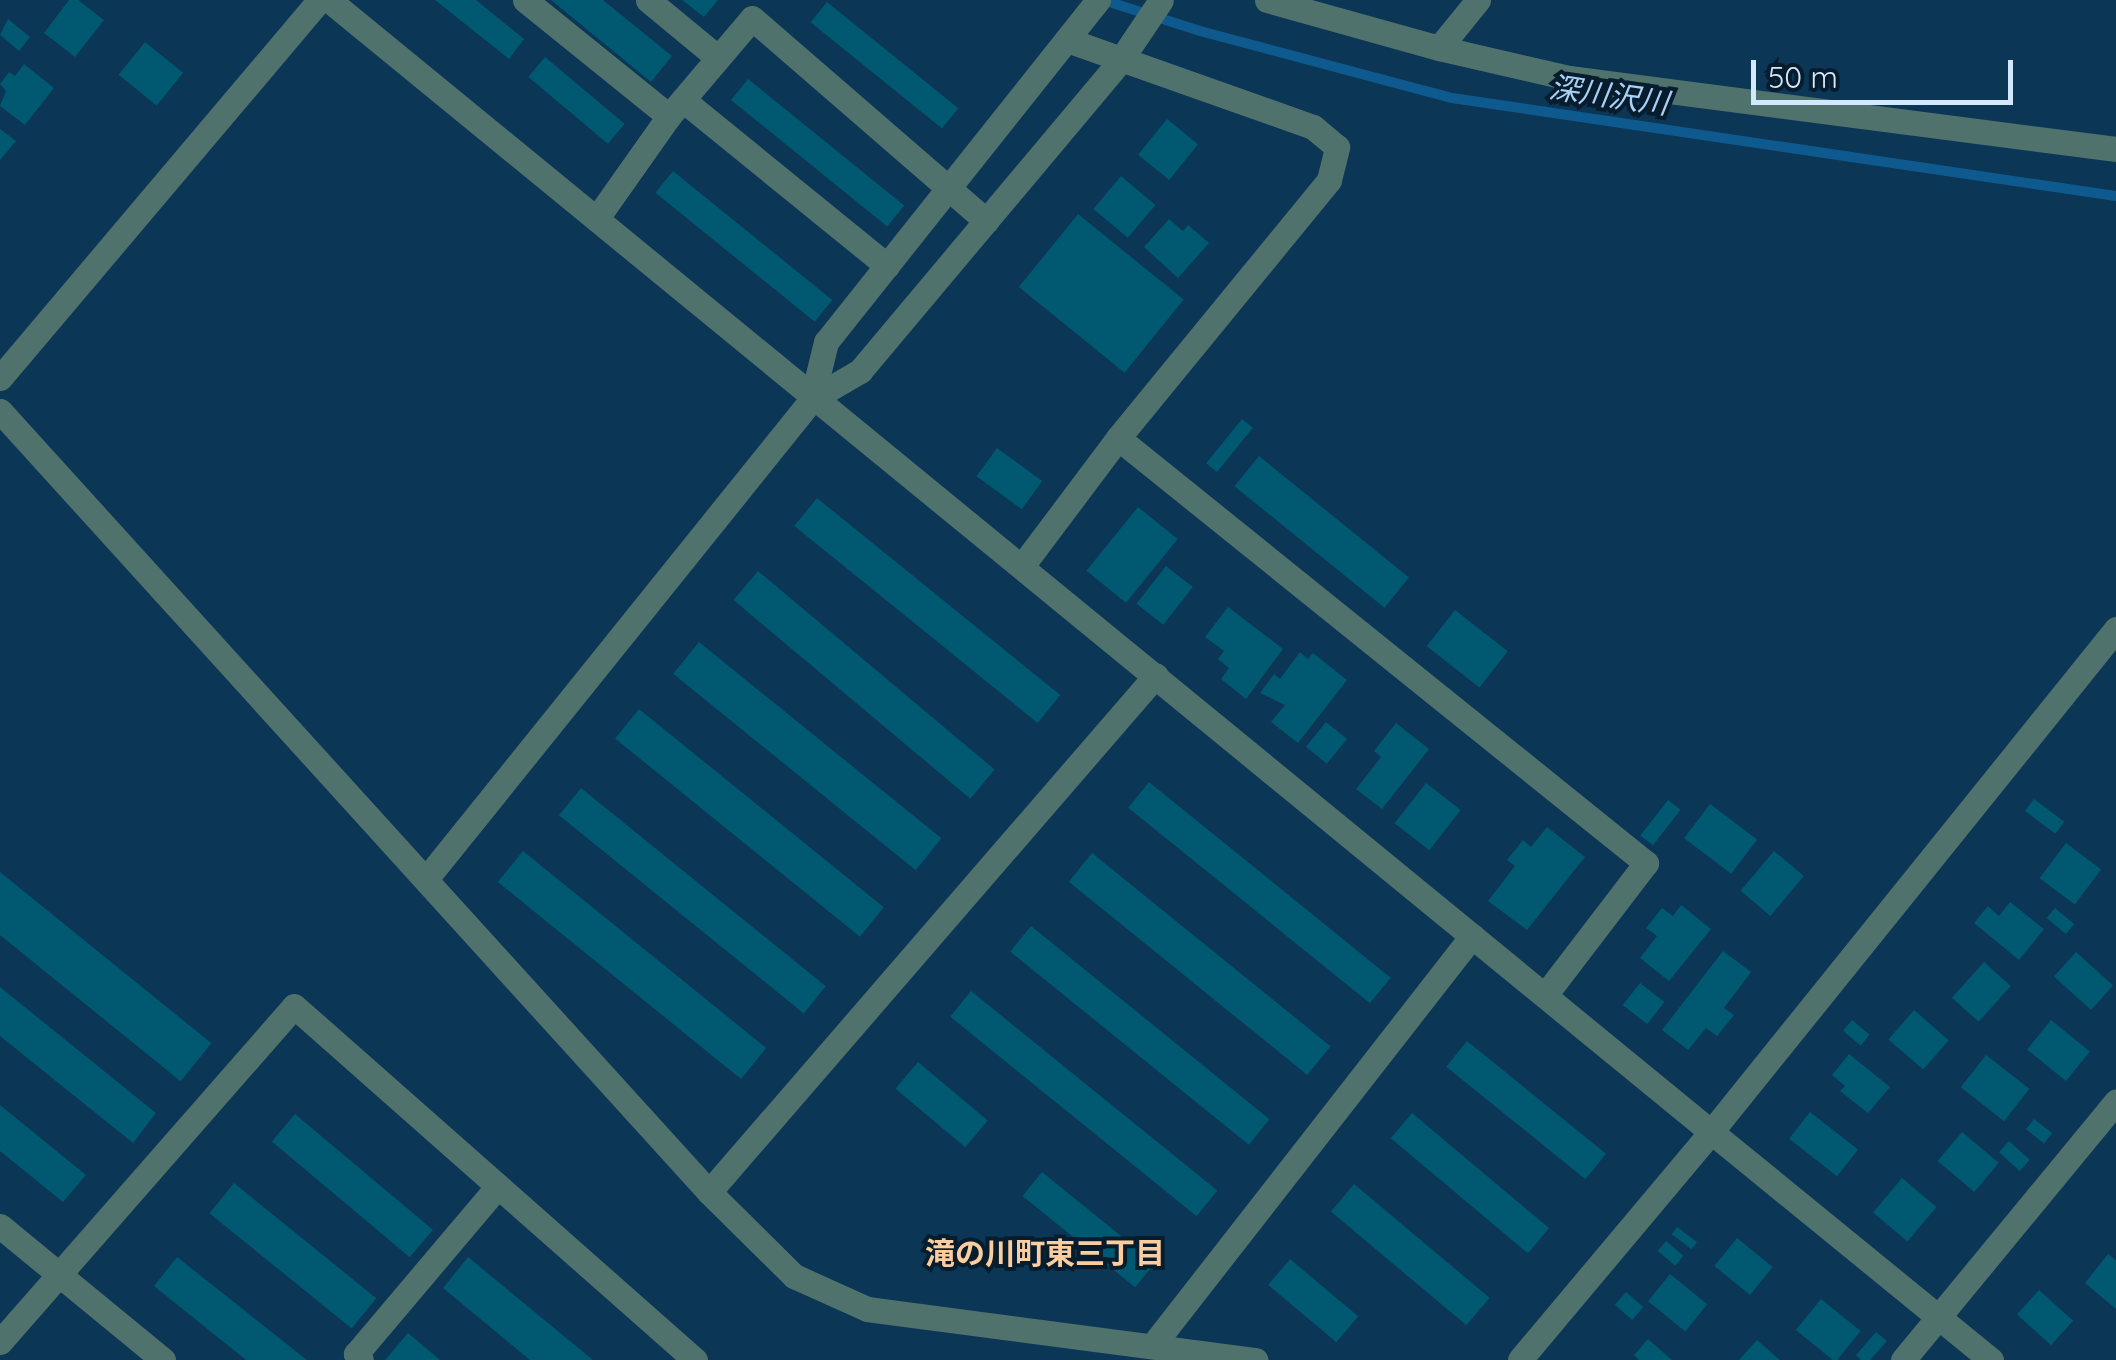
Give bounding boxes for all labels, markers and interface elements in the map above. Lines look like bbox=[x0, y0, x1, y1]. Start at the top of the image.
scale bar bbox=[1756, 40, 2018, 102]
text: 50 m bbox=[1768, 58, 1838, 96]
water label: 深川沢川 bbox=[1547, 69, 1671, 121]
district label: 滝の川町東三丁目 bbox=[925, 1235, 1165, 1271]

